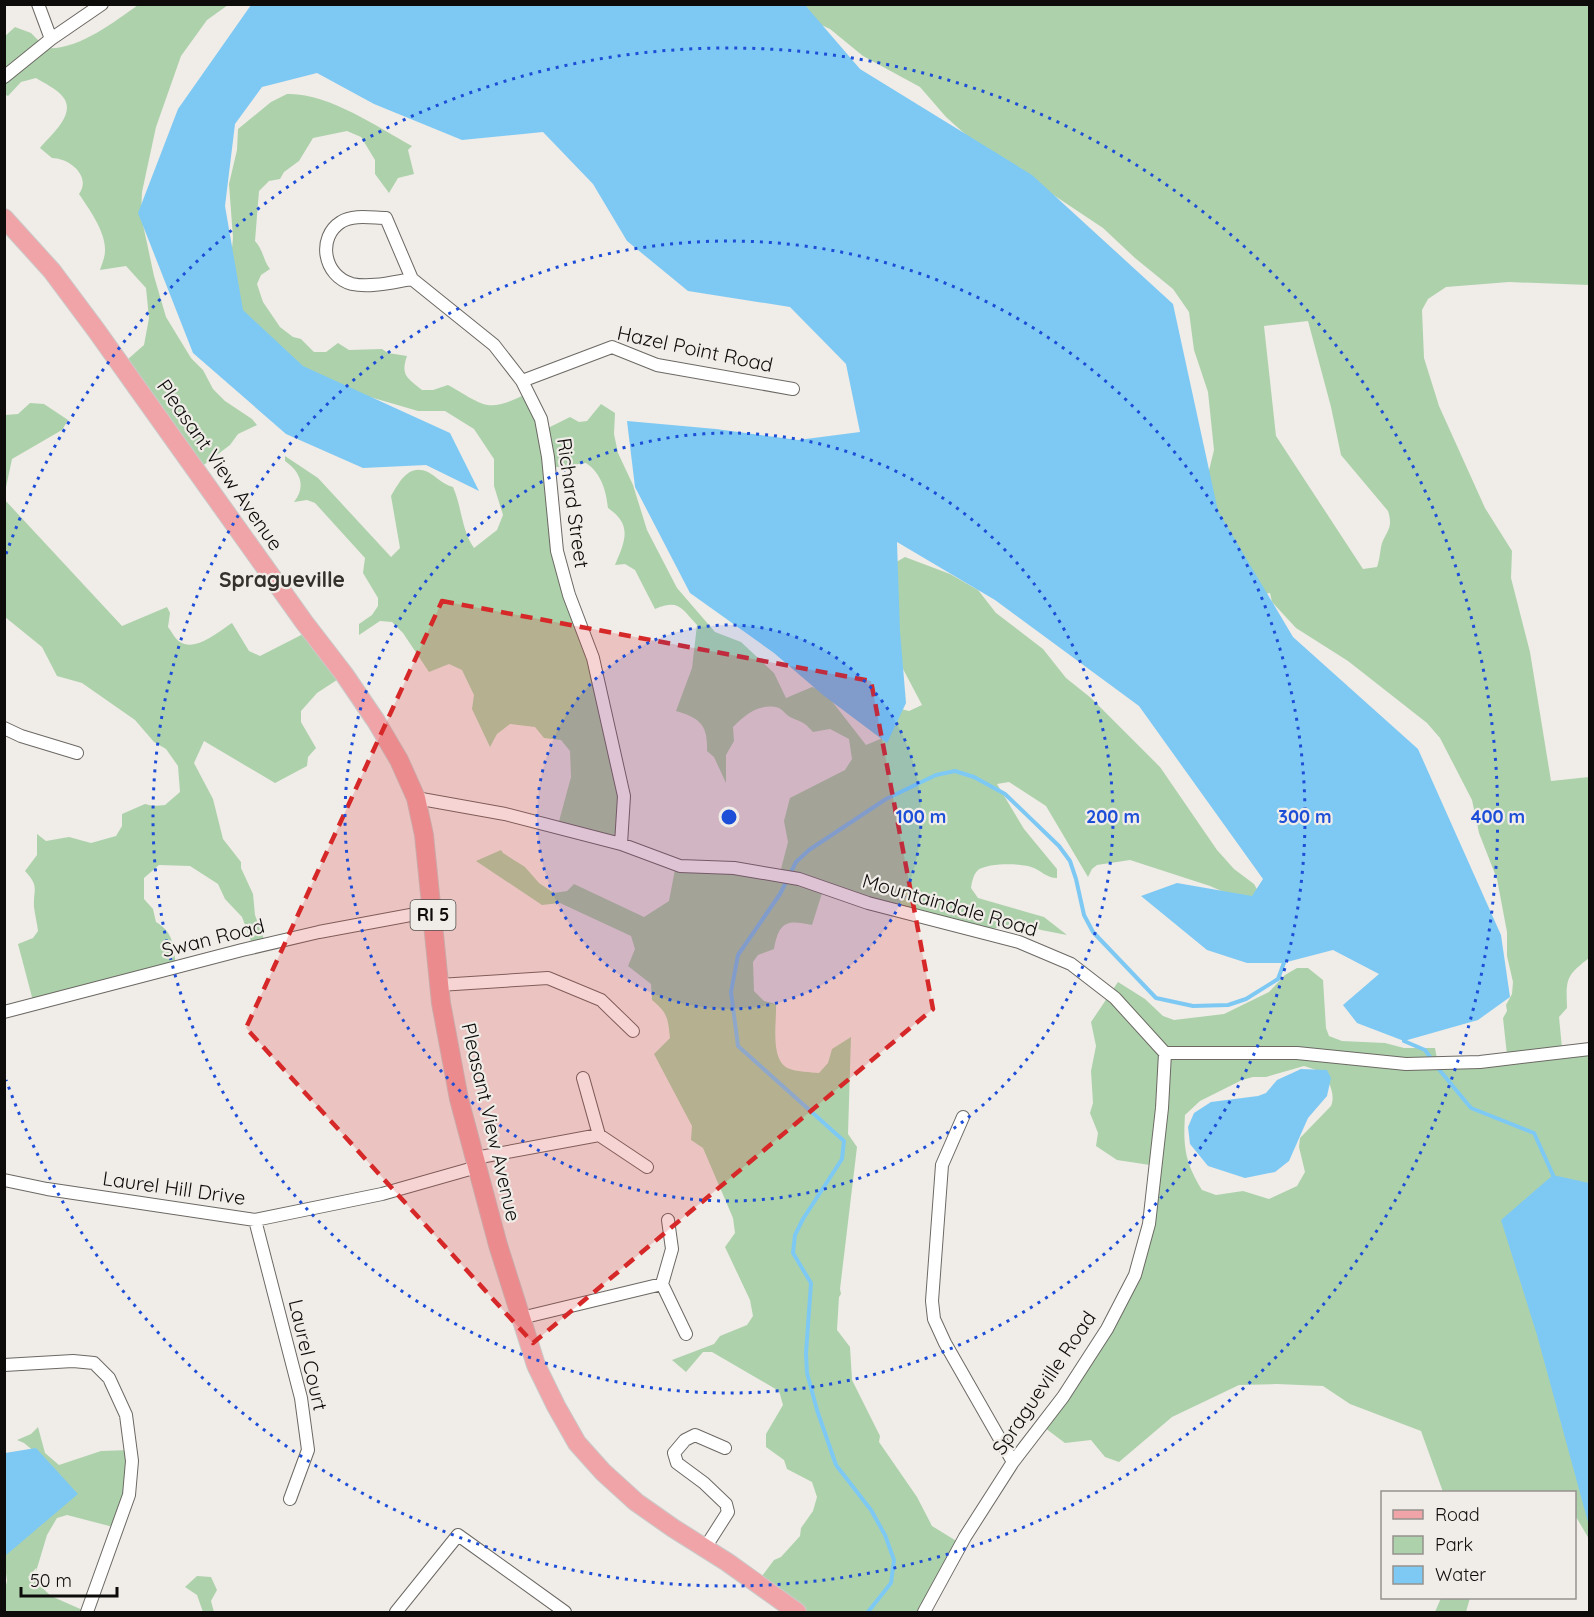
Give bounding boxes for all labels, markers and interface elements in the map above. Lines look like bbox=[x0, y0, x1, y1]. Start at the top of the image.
street label: Hazel Point Road bbox=[615, 320, 775, 377]
street label: Pleasant View Avenue bbox=[152, 374, 289, 555]
street label: Richard Street bbox=[552, 436, 595, 570]
district label: Spragueville bbox=[219, 566, 345, 592]
text: 100 m bbox=[896, 805, 946, 828]
text: 200 m bbox=[1086, 805, 1140, 828]
text: 300 m bbox=[1278, 805, 1332, 828]
text: 400 m bbox=[1471, 805, 1525, 828]
centre of rings bbox=[719, 807, 739, 827]
street label: Mountaindale Road bbox=[860, 868, 1041, 942]
road number: RI 5 bbox=[410, 900, 456, 930]
street label: Swan Road bbox=[159, 913, 267, 962]
street label: Pleasant View Avenue bbox=[456, 1020, 527, 1224]
street label: Laurel Hill Drive bbox=[101, 1165, 247, 1210]
street label: Laurel Court bbox=[284, 1297, 333, 1413]
street label: Spragueville Road bbox=[986, 1306, 1101, 1459]
legend bbox=[1381, 1491, 1576, 1599]
text: Road bbox=[1435, 1503, 1480, 1526]
text: Park bbox=[1435, 1533, 1473, 1556]
scale bar bbox=[21, 1560, 117, 1598]
text: Water bbox=[1435, 1563, 1486, 1586]
text: 50 m bbox=[30, 1569, 72, 1592]

